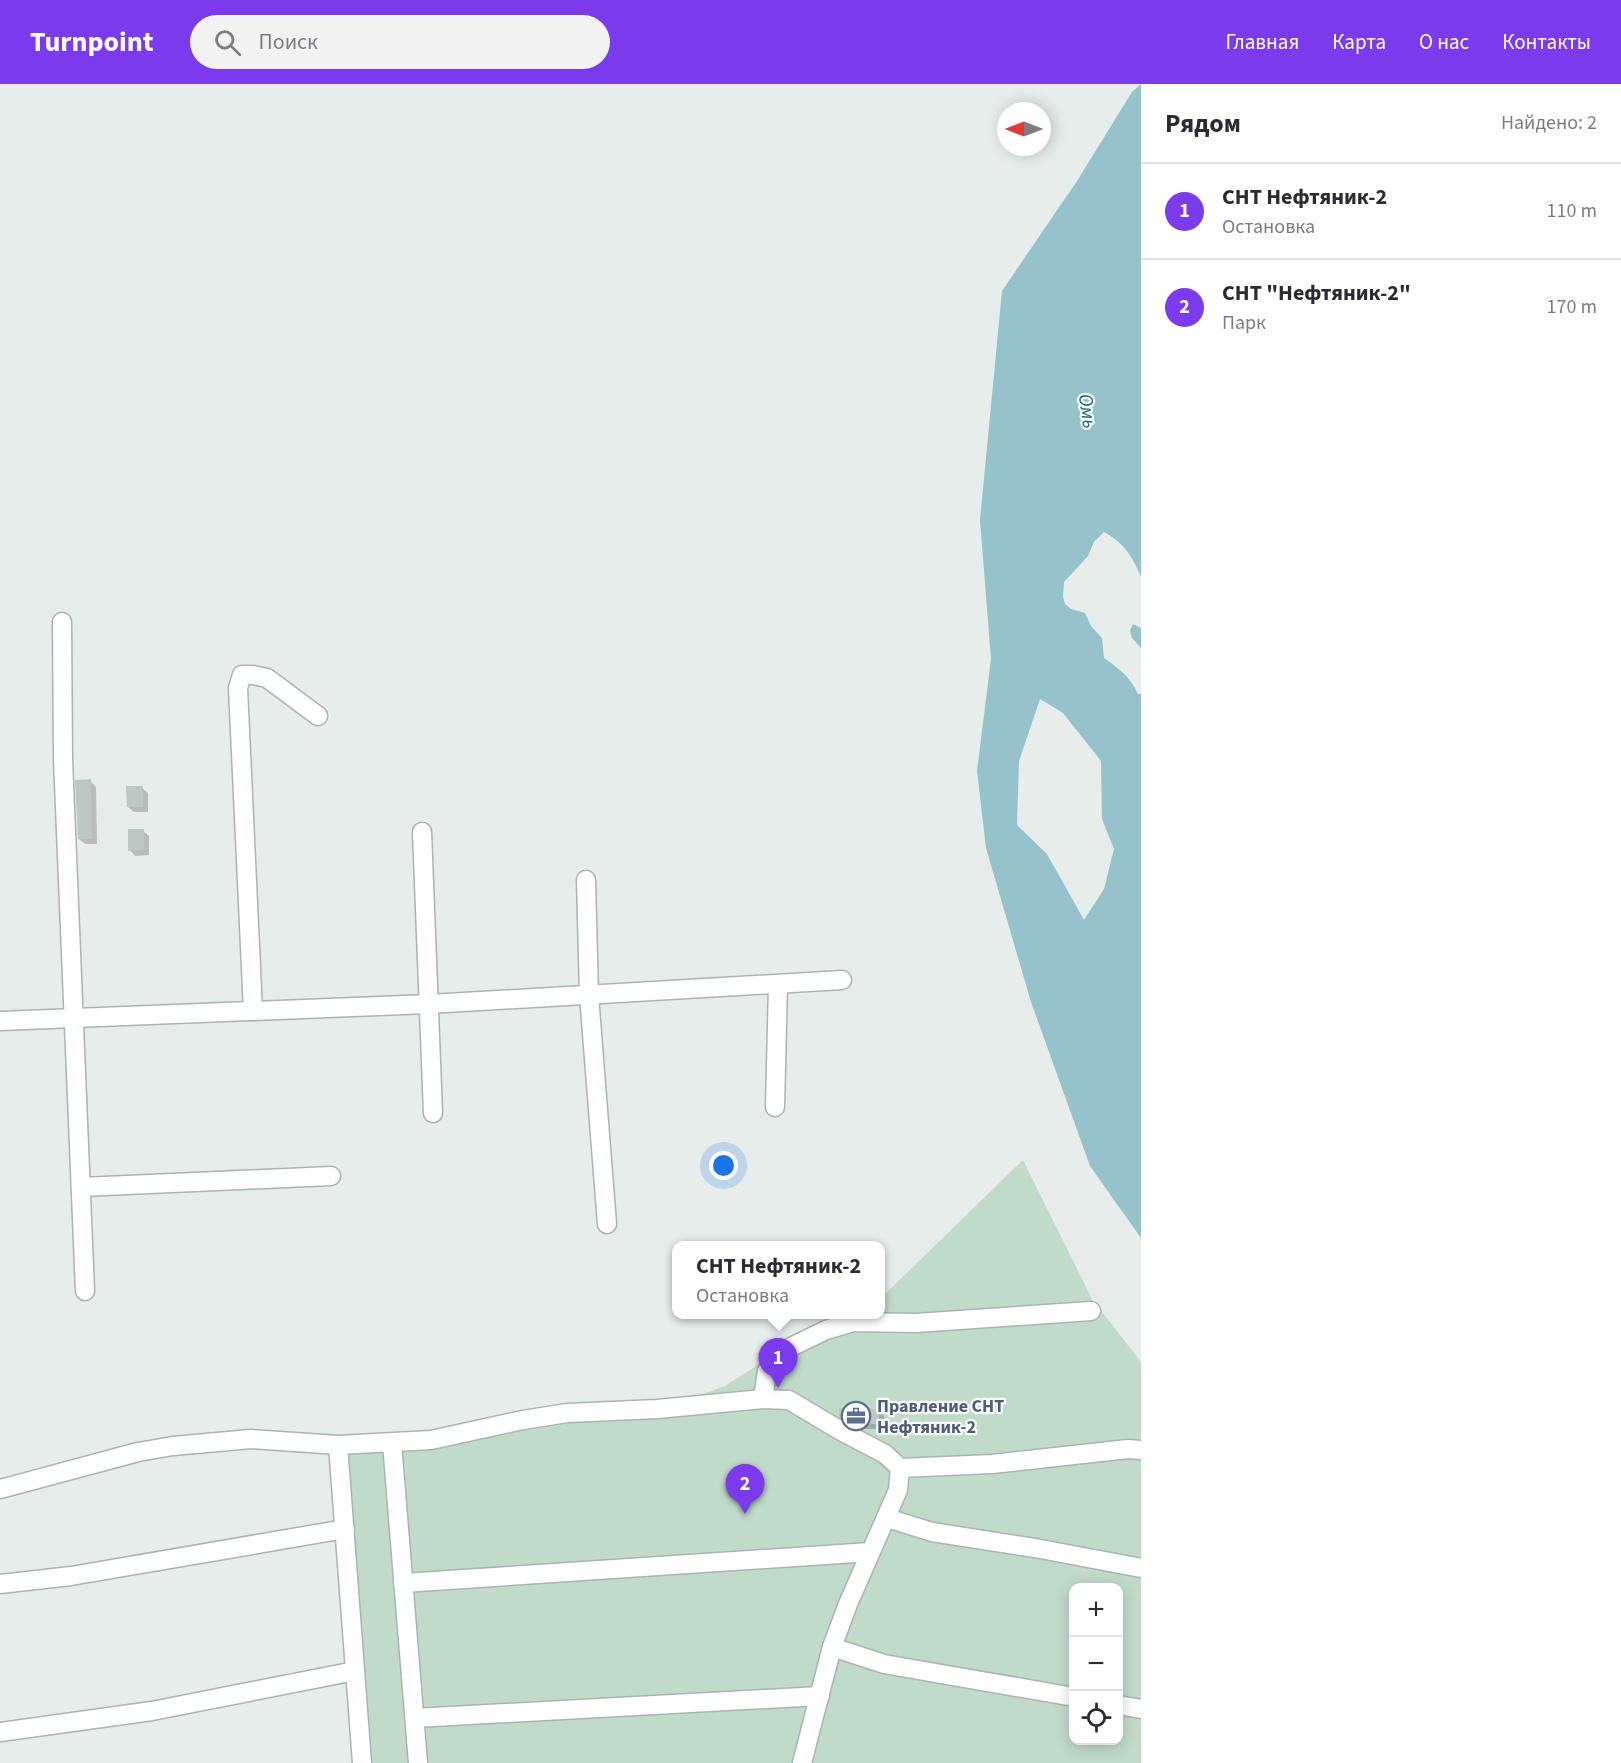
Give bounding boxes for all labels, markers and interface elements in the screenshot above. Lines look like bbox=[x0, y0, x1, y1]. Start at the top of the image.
search box bbox=[190, 15, 610, 69]
text: Turnpoint bbox=[30, 22, 154, 62]
icon: search bbox=[211, 26, 244, 59]
text: Поиск bbox=[259, 26, 318, 58]
text: Главная bbox=[1226, 27, 1299, 57]
text: Карта bbox=[1332, 27, 1386, 57]
text: О нас bbox=[1419, 27, 1469, 57]
text: Контакты bbox=[1502, 27, 1591, 57]
north arrow bbox=[997, 102, 1051, 156]
text: Рядом bbox=[1165, 105, 1241, 142]
text: Найдено: 2 bbox=[1501, 109, 1597, 137]
text: СНТ Нефтяник-2 bbox=[1222, 181, 1387, 213]
text: 1 bbox=[1179, 197, 1190, 225]
text: 110 m bbox=[1547, 197, 1597, 225]
text: Остановка bbox=[1222, 213, 1315, 241]
text: СНТ "Нефтяник-2" bbox=[1222, 277, 1411, 309]
text: 2 bbox=[1179, 293, 1190, 321]
text: 170 m bbox=[1547, 293, 1597, 321]
text: Парк bbox=[1222, 309, 1266, 337]
water label: Омь bbox=[1071, 392, 1103, 430]
your location bbox=[709, 1151, 738, 1180]
popup bbox=[672, 1241, 885, 1319]
text: СНТ Нефтяник-2 bbox=[696, 1250, 861, 1282]
text: Остановка bbox=[696, 1282, 789, 1310]
pin: 1 bbox=[758, 1338, 798, 1388]
place label: Правление СНТ Нефтяник-2 bbox=[877, 1394, 1004, 1440]
office icon: Правление СНТ Нефтяник-2 bbox=[840, 1400, 872, 1432]
pin: 2 bbox=[726, 1464, 764, 1514]
map controls bbox=[1069, 1583, 1123, 1745]
button: + bbox=[1069, 1583, 1123, 1637]
button: − bbox=[1069, 1637, 1123, 1691]
button: locate bbox=[1069, 1691, 1123, 1745]

